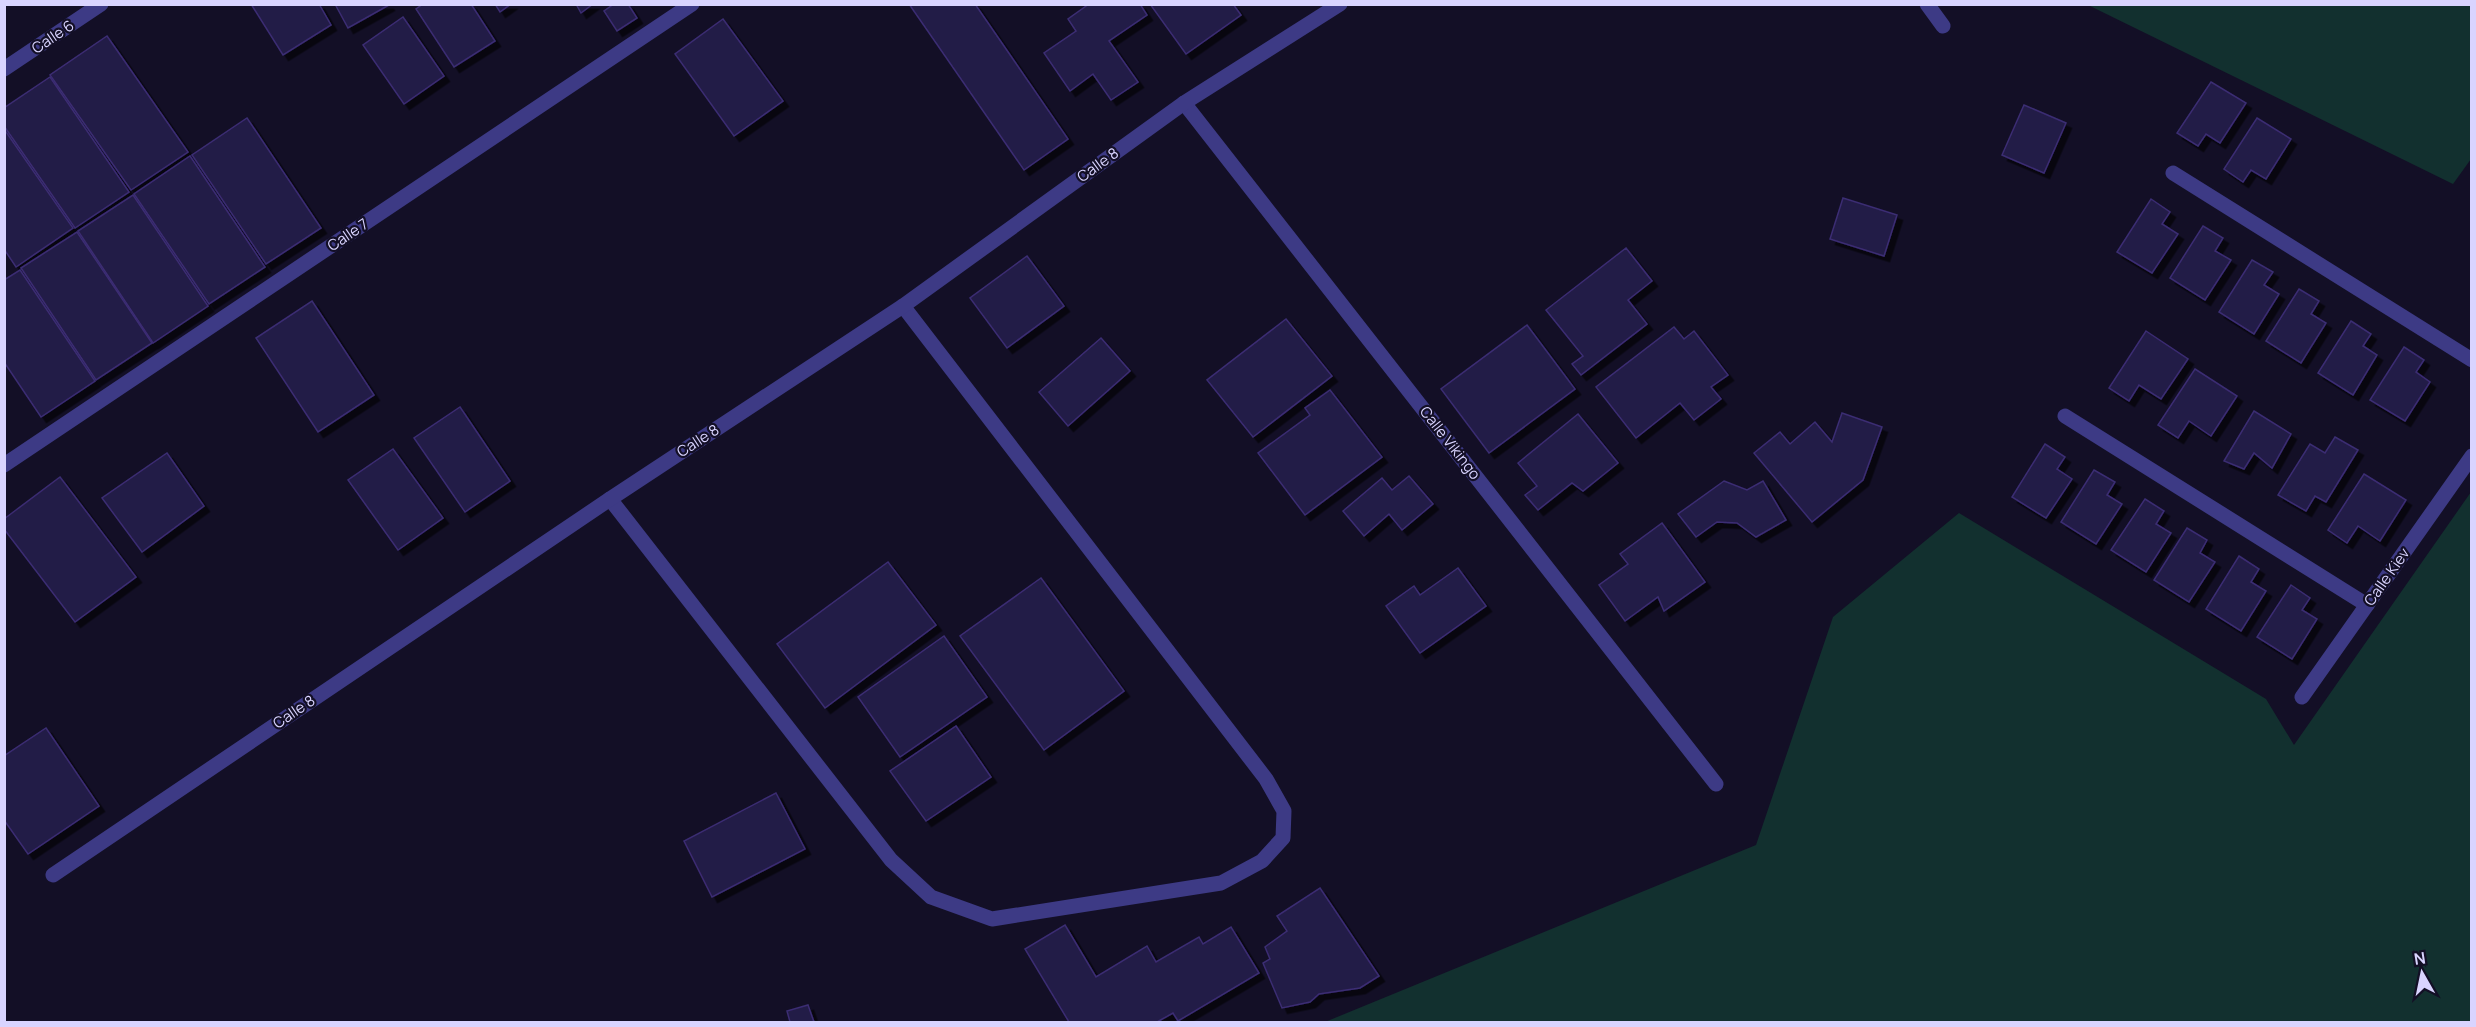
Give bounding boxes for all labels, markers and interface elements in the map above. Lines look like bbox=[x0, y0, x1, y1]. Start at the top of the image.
street label: Calle 6 bbox=[27, 15, 78, 58]
street label: Calle 8 bbox=[1073, 142, 1123, 187]
street label: Calle 7 bbox=[323, 213, 372, 256]
street label: Calle Vikingo bbox=[1415, 402, 1486, 484]
street label: Calle 8 bbox=[672, 419, 723, 462]
street label: Calle Kiev bbox=[2359, 543, 2414, 610]
street label: Calle 8 bbox=[269, 690, 319, 733]
north arrow bbox=[2392, 943, 2452, 1003]
text: N bbox=[2412, 946, 2427, 970]

